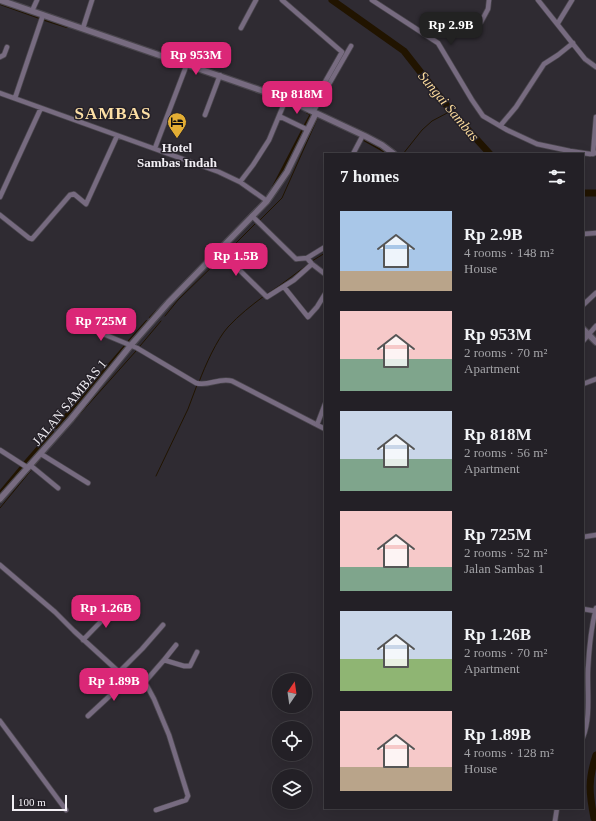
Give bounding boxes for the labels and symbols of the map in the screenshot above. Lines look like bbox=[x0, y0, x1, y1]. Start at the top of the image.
pin: Rp 2.9B bbox=[414, 12, 488, 46]
pin: Rp 953M bbox=[159, 42, 233, 76]
water label: Sungai Sambas bbox=[415, 69, 482, 144]
pin: Rp 818M bbox=[260, 81, 334, 115]
district label: SAMBAS bbox=[75, 104, 151, 123]
hotel icon: Hotel Sambas Indah bbox=[166, 111, 188, 139]
place label: Hotel Sambas Indah bbox=[137, 140, 218, 170]
pin: Rp 1.5B bbox=[199, 243, 273, 277]
pin: Rp 725M bbox=[64, 308, 138, 342]
street label: JALAN SAMBAS 1 bbox=[29, 356, 110, 448]
pin: Rp 1.26B bbox=[65, 595, 147, 629]
pin: Rp 1.89B bbox=[73, 668, 155, 702]
north arrow bbox=[272, 673, 312, 713]
scale bar bbox=[12, 793, 67, 812]

